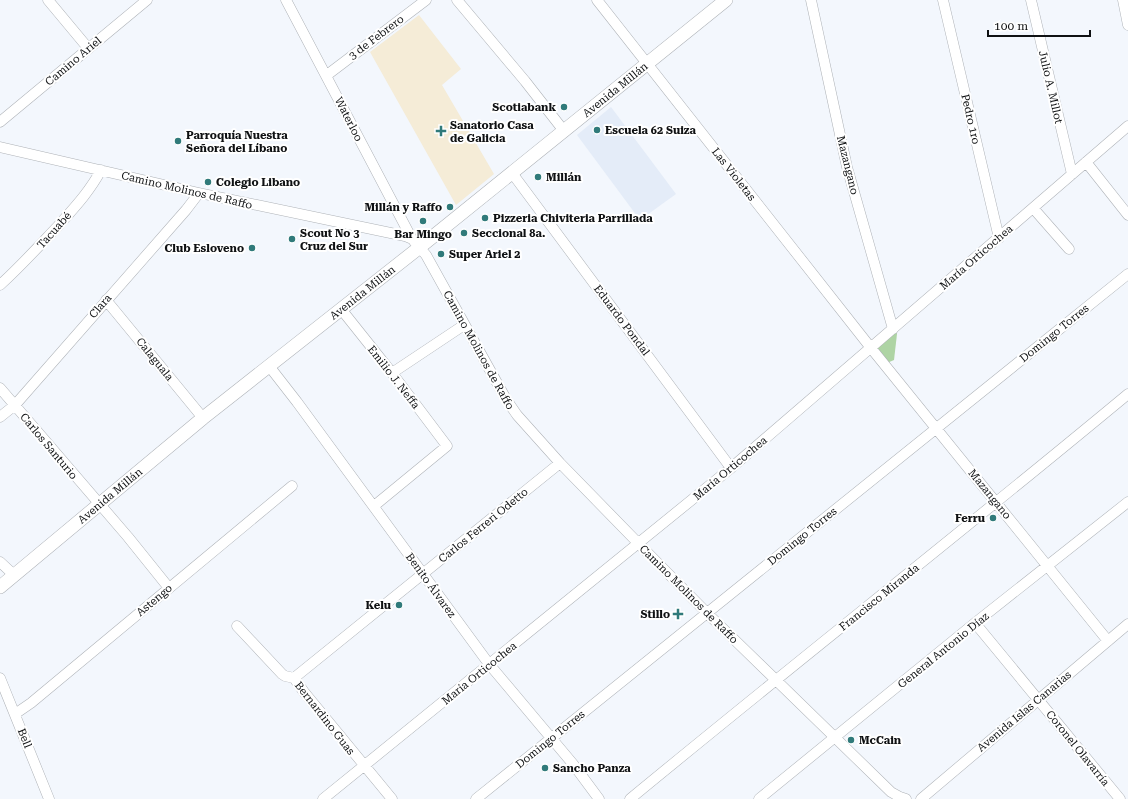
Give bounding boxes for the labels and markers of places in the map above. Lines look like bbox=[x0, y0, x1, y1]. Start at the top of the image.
place label: Scotiabank bbox=[492, 101, 556, 114]
marker: Scotiabank bbox=[559, 102, 569, 112]
place label: Sanatorio Casa de Galicia bbox=[450, 119, 534, 145]
place label: Escuela 62 Suiza bbox=[605, 124, 696, 137]
marker: Sanatorio Casa de Galicia bbox=[435, 125, 447, 137]
marker: Escuela 62 Suiza bbox=[592, 125, 602, 135]
place label: Parroquía Nuestra Señora del Líbano bbox=[186, 129, 288, 155]
marker: Parroquía Nuestra Señora del Líbano bbox=[173, 136, 183, 146]
place label: Millán bbox=[546, 171, 582, 184]
marker: Millán bbox=[533, 172, 543, 182]
place label: Colegio Libano bbox=[216, 176, 300, 189]
marker: Colegio Libano bbox=[203, 177, 213, 187]
place label: Millán y Raffo bbox=[364, 201, 442, 214]
marker: Millán y Raffo bbox=[445, 202, 455, 212]
place label: Pizzeria Chiviteria Parrillada bbox=[493, 212, 653, 225]
marker: Pizzeria Chiviteria Parrillada bbox=[480, 213, 490, 223]
marker: Bar Mingo bbox=[418, 216, 428, 226]
place label: Scout No 3 Cruz del Sur bbox=[300, 227, 368, 253]
place label: Seccional 8a. bbox=[472, 227, 545, 240]
place label: Bar Mingo bbox=[394, 228, 452, 241]
marker: Seccional 8a. bbox=[459, 228, 469, 238]
marker: Scout No 3 Cruz del Sur bbox=[287, 234, 297, 244]
place label: Club Esloveno bbox=[165, 242, 244, 255]
marker: Club Esloveno bbox=[247, 243, 257, 253]
place label: Super Ariel 2 bbox=[449, 248, 521, 261]
marker: Super Ariel 2 bbox=[436, 249, 446, 259]
place label: Ferru bbox=[955, 512, 986, 525]
marker: Ferru bbox=[988, 513, 998, 523]
place label: Kelu bbox=[365, 599, 392, 612]
marker: Kelu bbox=[394, 600, 404, 610]
place label: Stillo bbox=[641, 608, 670, 621]
marker: Stillo bbox=[673, 609, 683, 619]
place label: McCain bbox=[859, 734, 902, 747]
marker: McCain bbox=[846, 735, 856, 745]
place label: Sancho Panza bbox=[553, 762, 631, 775]
marker: Sancho Panza bbox=[540, 763, 550, 773]

